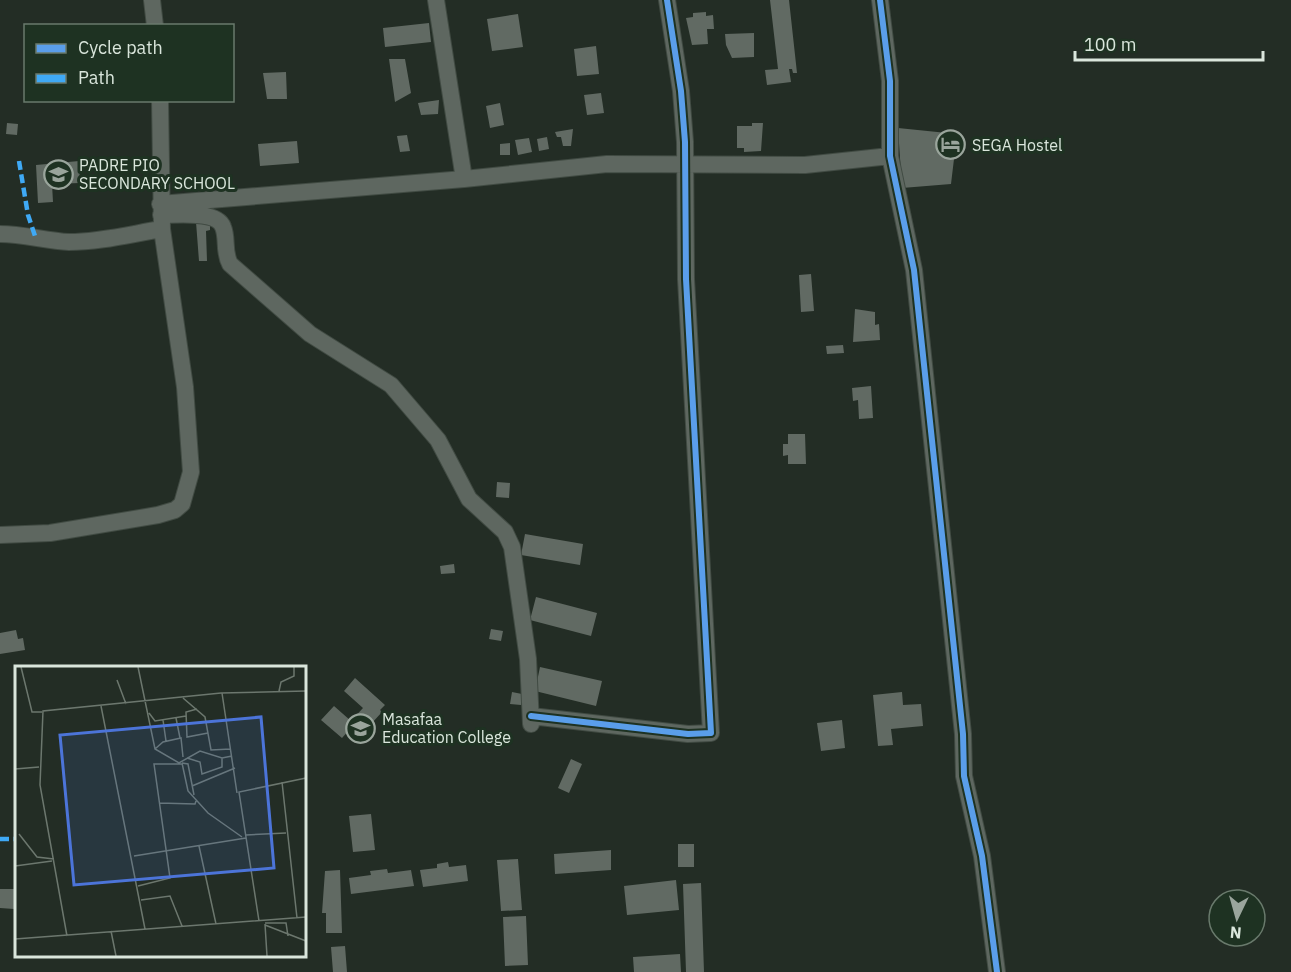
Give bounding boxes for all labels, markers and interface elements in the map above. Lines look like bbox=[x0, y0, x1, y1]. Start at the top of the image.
legend bbox=[24, 24, 234, 102]
scale bar bbox=[1075, 24, 1262, 62]
text: 100 m bbox=[1084, 33, 1136, 56]
text: Cycle path bbox=[78, 36, 163, 59]
text: Path bbox=[78, 66, 115, 89]
hotel icon: SEGA Hostel bbox=[935, 129, 967, 161]
place label: SEGA Hostel bbox=[972, 135, 1062, 155]
place label: PADRE PIO SECONDARY SCHOOL bbox=[79, 155, 235, 193]
school or university icon: PADRE PIO SECONDARY SCHOOL bbox=[42, 158, 74, 190]
inset map bbox=[15, 666, 306, 957]
place label: Masafaa Education College bbox=[382, 709, 511, 747]
school or university icon: Masafaa Education College bbox=[345, 712, 377, 744]
north arrow bbox=[1207, 888, 1267, 948]
text: N bbox=[1229, 922, 1242, 943]

